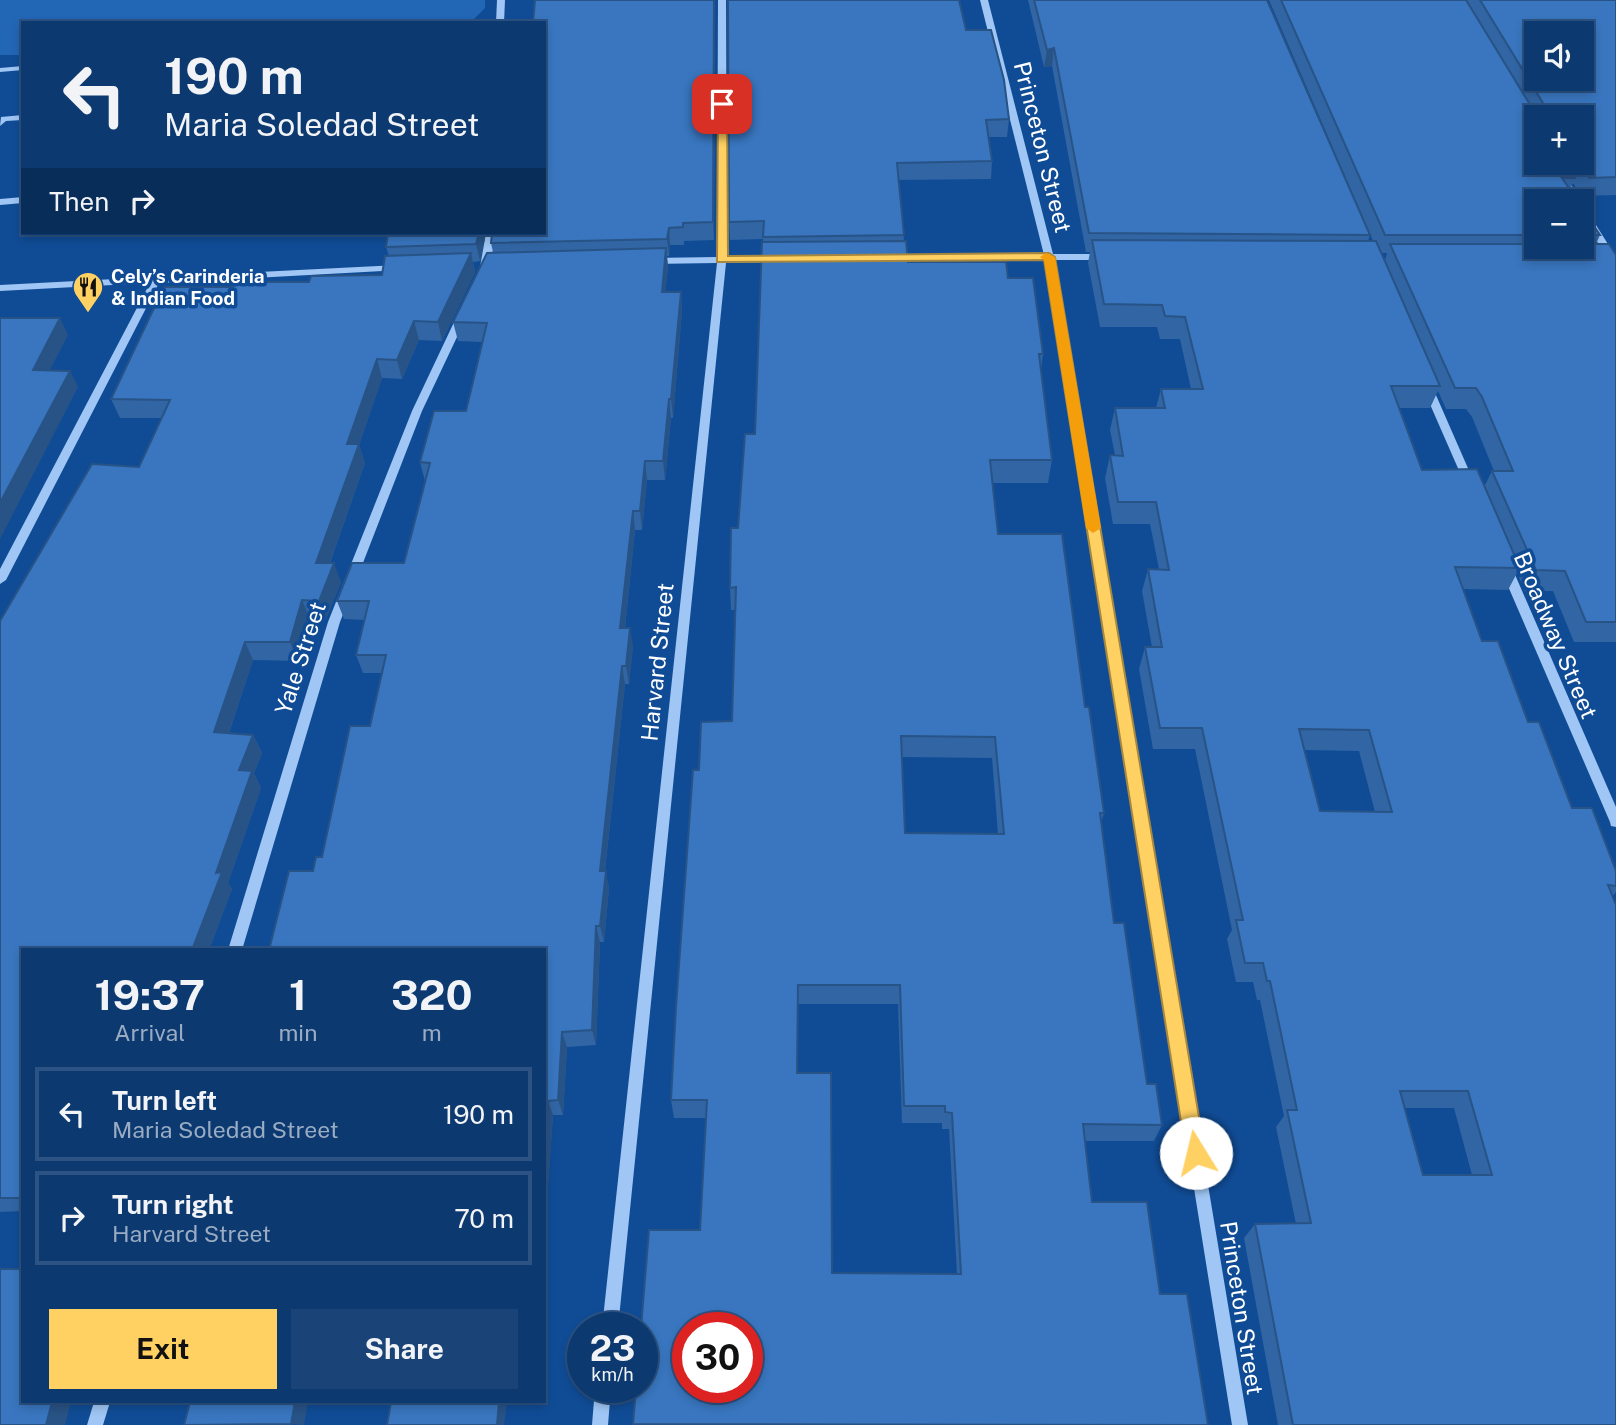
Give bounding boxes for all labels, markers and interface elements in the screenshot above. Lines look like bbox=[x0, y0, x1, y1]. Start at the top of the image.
map controls bbox=[1524, 21, 1594, 259]
button: sound bbox=[1524, 21, 1594, 91]
text: 190 m bbox=[164, 47, 304, 105]
icon: left bbox=[49, 49, 140, 140]
street label: Princeton Street bbox=[1009, 59, 1077, 235]
pin bbox=[692, 74, 752, 134]
icon: arrive bbox=[703, 85, 741, 123]
button: + bbox=[1524, 105, 1594, 175]
text: Maria Soledad Street bbox=[164, 106, 480, 143]
icon: right bbox=[123, 182, 161, 220]
text: Then bbox=[49, 186, 109, 217]
button: − bbox=[1524, 189, 1594, 259]
place label: Cely’s Carinderia & Indian Food bbox=[111, 265, 265, 309]
restaurant icon: Cely’s Carinderia & Indian Food bbox=[71, 270, 105, 314]
street label: Broadway Street bbox=[1509, 548, 1603, 722]
street label: Harvard Street bbox=[635, 582, 679, 742]
street label: Yale Street bbox=[269, 598, 331, 718]
text: 19:37 bbox=[94, 970, 205, 1019]
text: 1 bbox=[289, 970, 307, 1019]
text: 320 bbox=[391, 970, 473, 1019]
text: Arrival bbox=[114, 1019, 185, 1046]
text: min bbox=[278, 1019, 317, 1046]
text: m bbox=[422, 1019, 442, 1046]
text: Turn left bbox=[112, 1085, 217, 1116]
icon: left bbox=[53, 1095, 91, 1133]
text: 190 m bbox=[443, 1099, 514, 1130]
text: Maria Soledad Street bbox=[112, 1116, 339, 1143]
position arrow bbox=[1159, 1116, 1233, 1190]
text: Turn right bbox=[112, 1189, 234, 1220]
icon: right bbox=[53, 1199, 91, 1237]
text: 70 m bbox=[454, 1203, 514, 1234]
street label: Princeton Street bbox=[1215, 1219, 1269, 1397]
text: Harvard Street bbox=[112, 1220, 271, 1247]
button: Exit bbox=[49, 1309, 277, 1389]
button: Share bbox=[291, 1309, 518, 1389]
speed limit sign: 30 bbox=[672, 1312, 763, 1403]
text: 23 bbox=[590, 1328, 635, 1369]
text: km/h bbox=[591, 1364, 634, 1385]

